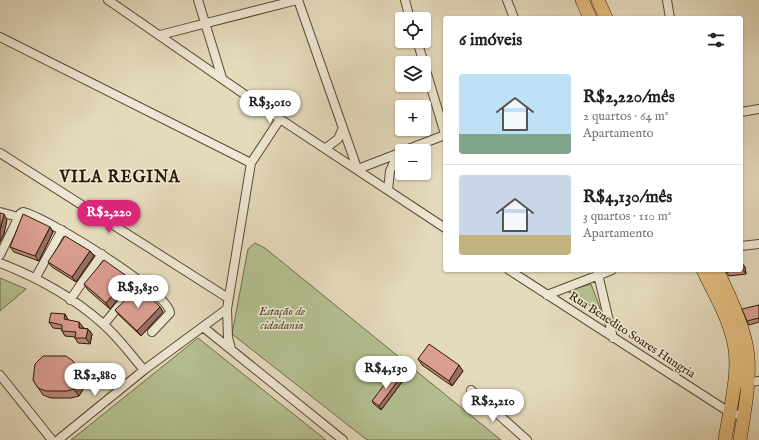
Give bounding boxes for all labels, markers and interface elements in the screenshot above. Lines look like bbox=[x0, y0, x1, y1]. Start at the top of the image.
map controls bbox=[395, 12, 431, 180]
button: locate bbox=[395, 12, 431, 48]
icon: filters bbox=[705, 29, 727, 51]
text: 6 imóveis bbox=[459, 30, 522, 51]
button: layers bbox=[395, 56, 431, 92]
text: R$2,220/mês bbox=[583, 87, 675, 108]
pin: R$3,010 bbox=[233, 90, 307, 124]
icon: home bbox=[491, 90, 539, 138]
text: R$3,010 bbox=[249, 94, 291, 111]
button: + bbox=[395, 100, 431, 136]
text: 2 quartos · 64 m² bbox=[583, 108, 668, 125]
text: Apartamento bbox=[583, 125, 654, 142]
button: − bbox=[395, 144, 431, 180]
district label: VILA REGINA bbox=[58, 168, 181, 188]
text: R$4,130/mês bbox=[583, 187, 672, 208]
icon: home bbox=[491, 191, 539, 239]
pin: R$2,220 bbox=[72, 200, 146, 234]
text: R$2,220 bbox=[86, 204, 132, 221]
text: 3 quartos · 110 m² bbox=[583, 208, 671, 225]
text: Apartamento bbox=[583, 225, 654, 242]
pin: R$3,830 bbox=[101, 275, 175, 309]
text: R$3,830 bbox=[117, 279, 159, 296]
street label: Rua Benedito Soares Hungria bbox=[566, 288, 699, 382]
park label: Estação de cidadania bbox=[258, 304, 305, 333]
pin: R$4,130 bbox=[349, 356, 423, 390]
text: R$4,130 bbox=[364, 360, 408, 377]
pin: R$2,880 bbox=[58, 363, 132, 397]
text: R$2,880 bbox=[73, 367, 117, 384]
pin: R$2,210 bbox=[456, 389, 530, 423]
text: R$2,210 bbox=[471, 393, 515, 410]

